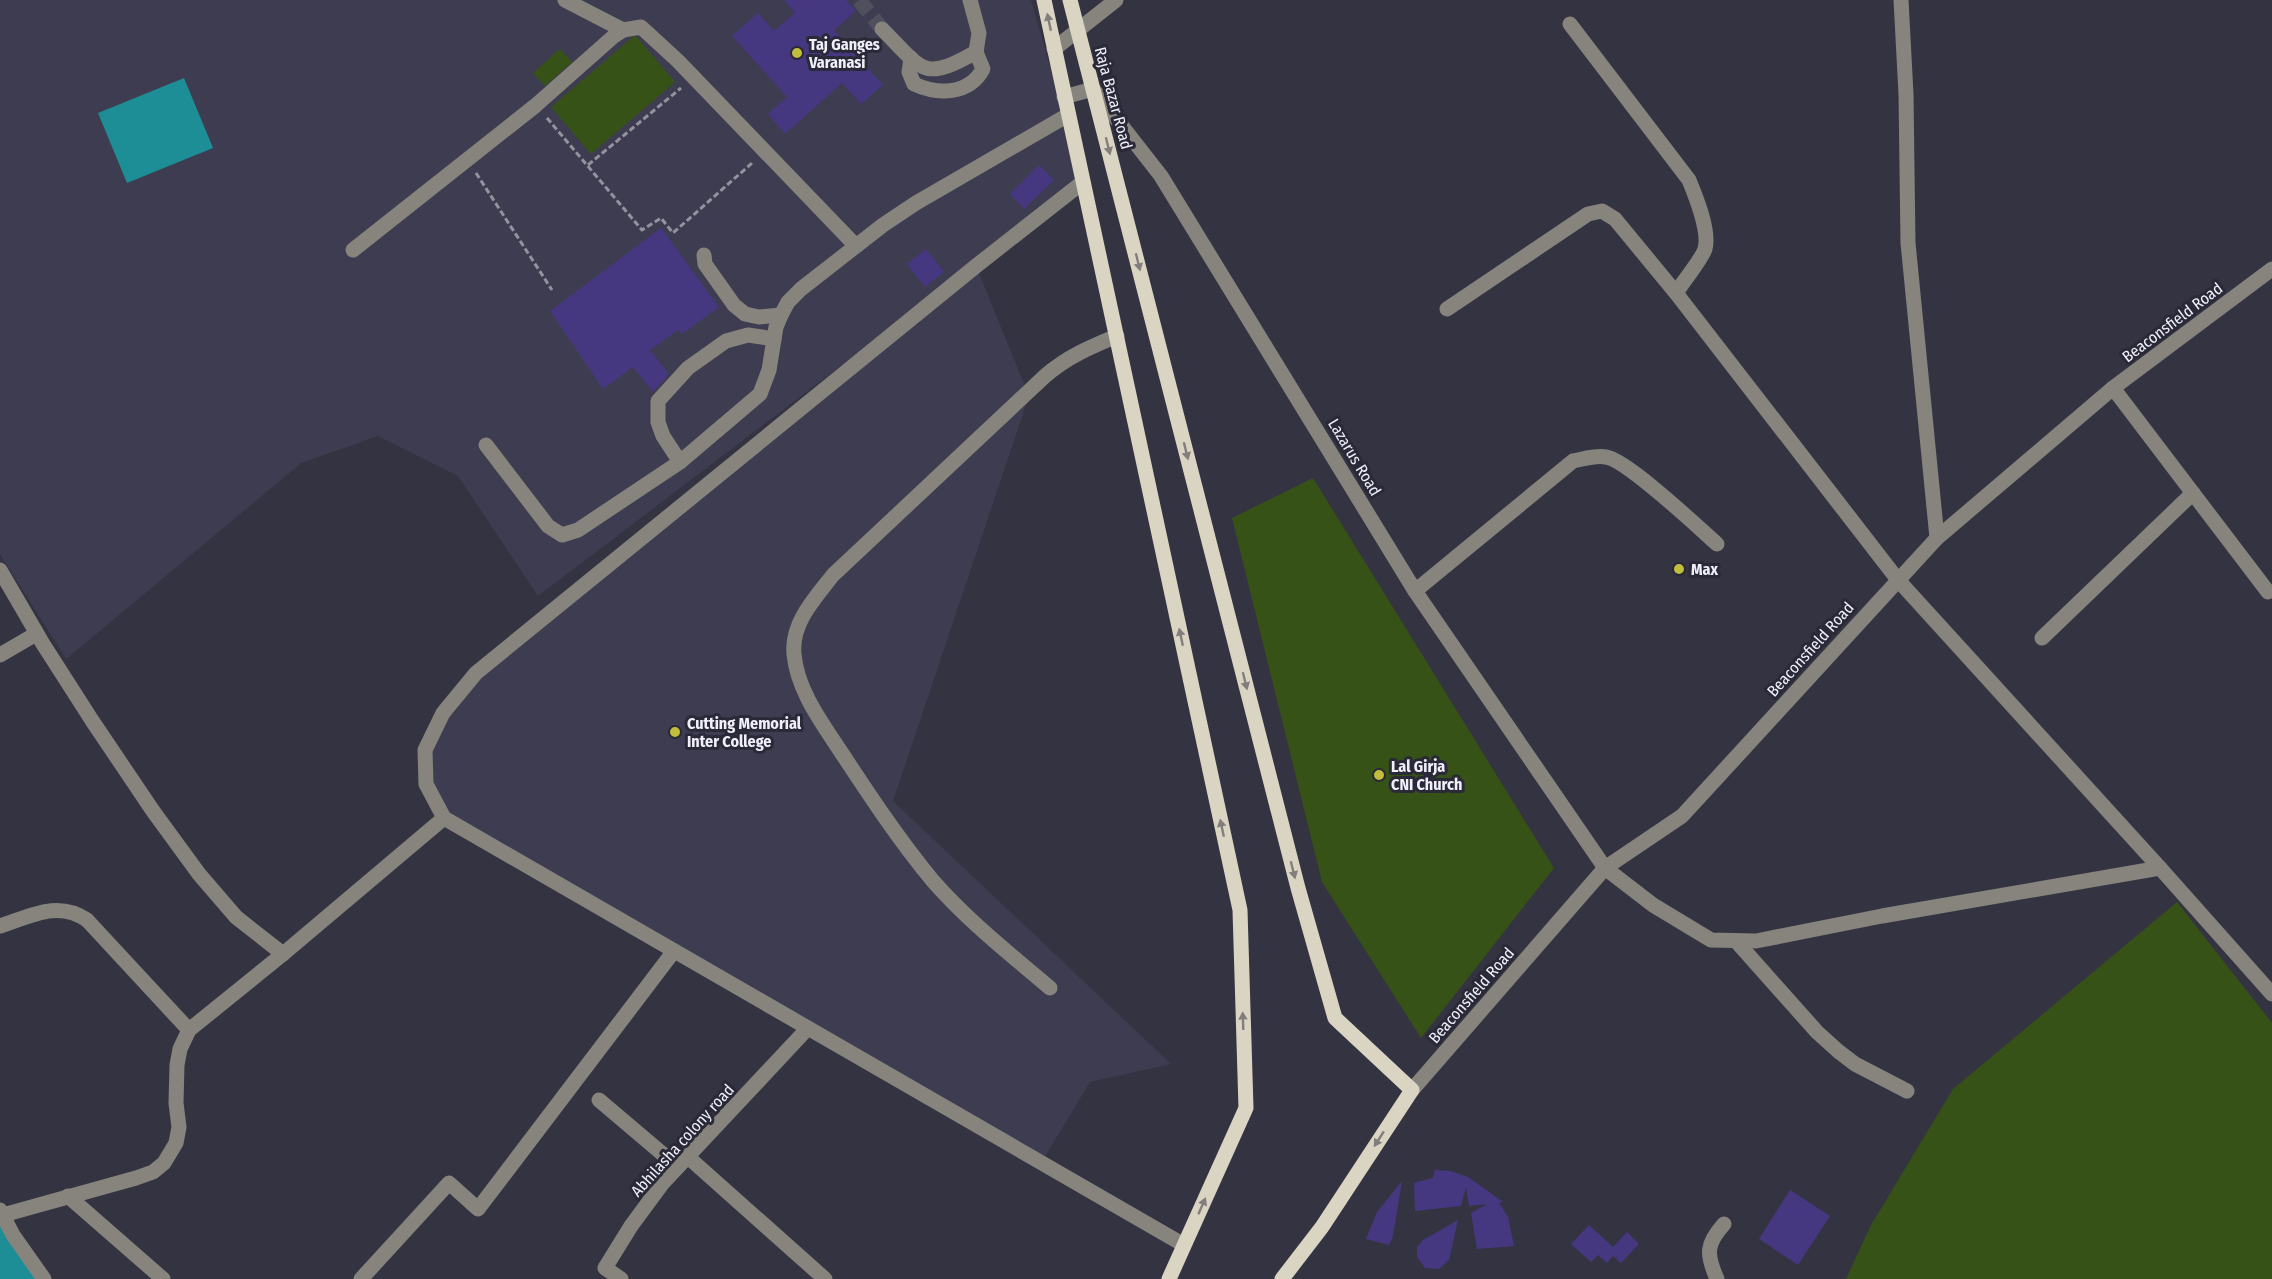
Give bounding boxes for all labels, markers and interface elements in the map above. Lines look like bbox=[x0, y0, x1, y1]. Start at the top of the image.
one-way arrow bbox=[1043, 13, 1053, 31]
place label: Taj Ganges Varanasi bbox=[808, 35, 880, 72]
street label: Raja Bazar Road bbox=[1091, 45, 1136, 151]
marker: Taj Ganges Varanasi bbox=[790, 46, 804, 60]
one-way arrow bbox=[1104, 136, 1114, 155]
one-way arrow bbox=[1133, 253, 1143, 272]
street label: Beaconsfield Road bbox=[2118, 279, 2226, 366]
street label: Lazarus Road bbox=[1324, 415, 1385, 499]
one-way arrow bbox=[1182, 443, 1191, 461]
place label: Max bbox=[1691, 560, 1718, 579]
marker: Max bbox=[1672, 562, 1686, 576]
street label: Beaconsfield Road bbox=[1763, 598, 1858, 700]
one-way arrow bbox=[1176, 628, 1186, 647]
one-way arrow bbox=[1240, 672, 1250, 690]
place label: Cutting Memorial Inter College bbox=[687, 714, 802, 751]
marker: Cutting Memorial Inter College bbox=[668, 725, 682, 739]
place label: Lal Girja CNI Church bbox=[1391, 757, 1462, 794]
marker: Lal Girja CNI Church bbox=[1372, 768, 1386, 782]
one-way arrow bbox=[1217, 819, 1227, 837]
one-way arrow bbox=[1289, 861, 1299, 879]
street label: Beaconsfield Road bbox=[1425, 944, 1518, 1047]
one-way arrow bbox=[1239, 1011, 1248, 1030]
street label: Abhilasha colony road bbox=[627, 1080, 738, 1200]
one-way arrow bbox=[1374, 1131, 1385, 1147]
one-way arrow bbox=[1197, 1198, 1206, 1215]

